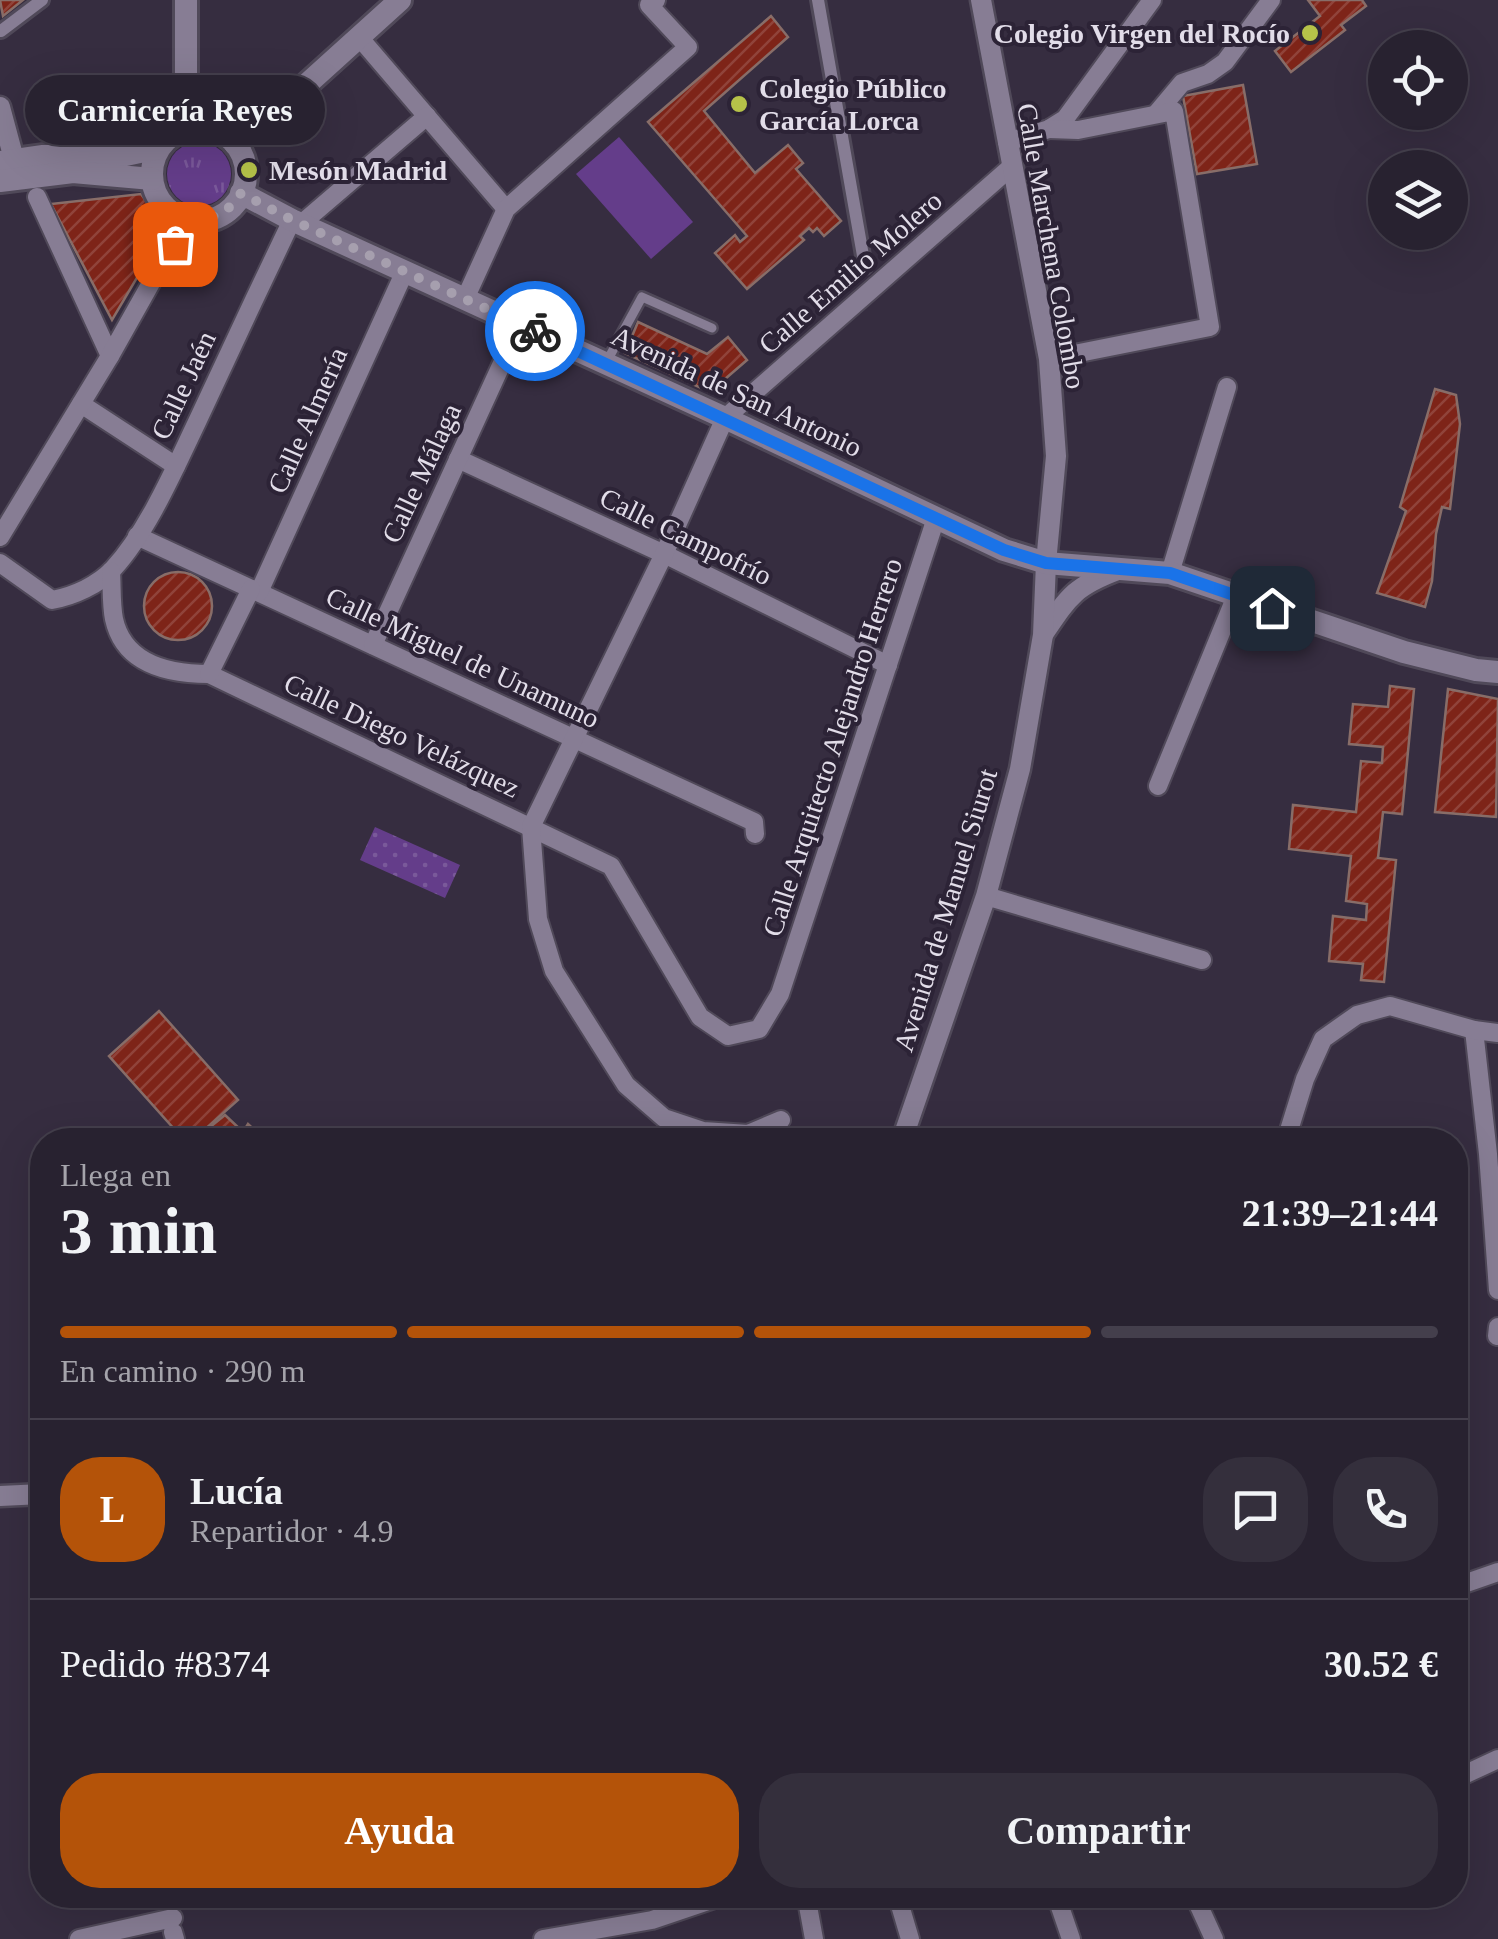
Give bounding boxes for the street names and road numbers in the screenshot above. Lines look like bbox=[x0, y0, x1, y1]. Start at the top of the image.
street label: Calle Marchena Colombo bbox=[1011, 101, 1092, 391]
street label: Calle Emilio Molero bbox=[753, 185, 948, 360]
street label: Avenida de San Antonio bbox=[607, 320, 867, 463]
street label: Calle Jaén bbox=[145, 326, 222, 444]
street label: Calle Almería bbox=[262, 342, 354, 498]
street label: Calle Málaga bbox=[376, 398, 467, 548]
street label: Calle Campofrío bbox=[595, 481, 777, 591]
street label: Calle Arquitecto Alejandro Herrero bbox=[757, 554, 908, 940]
street label: Calle Miguel de Unamuno bbox=[321, 580, 604, 734]
street label: Calle Diego Velázquez bbox=[279, 667, 524, 804]
street label: Avenida de Manuel Siurot bbox=[888, 765, 1003, 1055]

